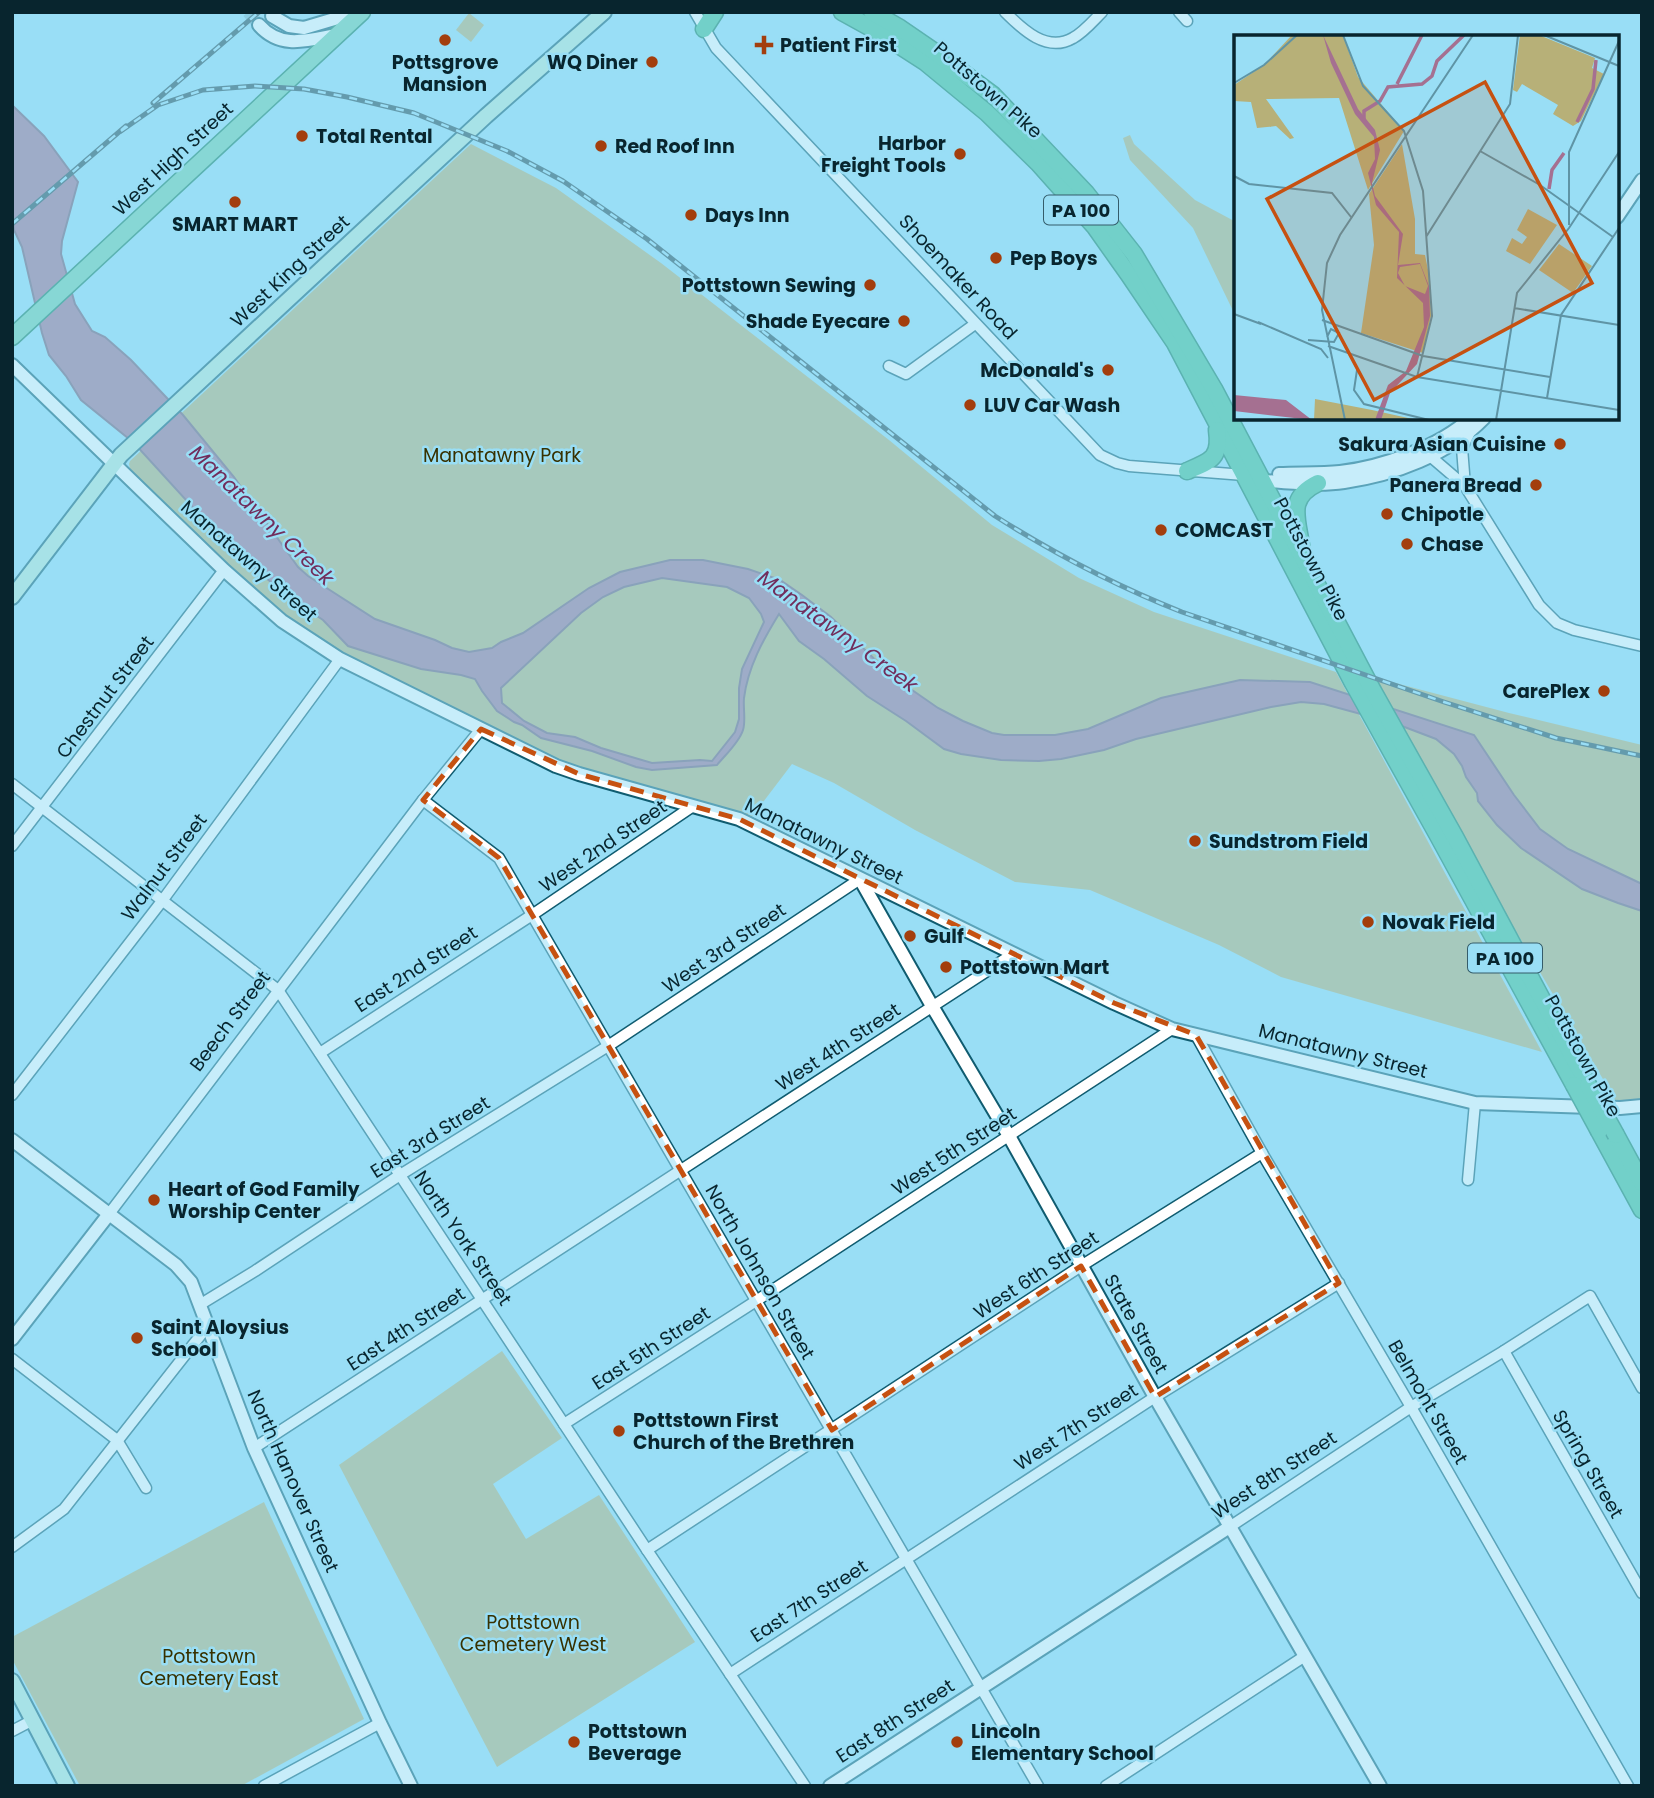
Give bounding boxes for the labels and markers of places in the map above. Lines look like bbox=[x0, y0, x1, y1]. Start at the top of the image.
marker: Pottsgrove Mansion bbox=[437, 32, 453, 48]
place label: Patient First bbox=[780, 32, 897, 59]
marker: Patient First bbox=[754, 35, 774, 55]
place label: Pottsgrove Mansion bbox=[392, 49, 499, 98]
place label: WQ Diner bbox=[547, 49, 638, 76]
marker: WQ Diner bbox=[644, 54, 660, 70]
place label: Total Rental bbox=[316, 123, 433, 150]
marker: Total Rental bbox=[294, 128, 310, 144]
place label: Harbor Freight Tools bbox=[821, 130, 946, 179]
place label: Red Roof Inn bbox=[615, 133, 735, 160]
marker: Red Roof Inn bbox=[593, 138, 609, 154]
marker: Harbor Freight Tools bbox=[952, 146, 968, 162]
marker: SMART MART bbox=[227, 194, 243, 210]
place label: Days Inn bbox=[705, 202, 790, 229]
marker: Days Inn bbox=[683, 207, 699, 223]
place label: SMART MART bbox=[172, 211, 298, 238]
place label: Pep Boys bbox=[1010, 245, 1098, 272]
marker: Pep Boys bbox=[988, 250, 1004, 266]
place label: Pottstown Sewing bbox=[682, 272, 856, 299]
marker: Pottstown Sewing bbox=[862, 277, 878, 293]
place label: Shade Eyecare bbox=[746, 308, 890, 335]
marker: Shade Eyecare bbox=[896, 313, 912, 329]
place label: McDonald's bbox=[980, 357, 1094, 384]
marker: McDonald's bbox=[1100, 362, 1116, 378]
place label: LUV Car Wash bbox=[984, 392, 1120, 419]
marker: LUV Car Wash bbox=[962, 397, 978, 413]
place label: Sakura Asian Cuisine bbox=[1338, 431, 1546, 458]
marker: Sakura Asian Cuisine bbox=[1552, 436, 1568, 452]
place label: Panera Bread bbox=[1390, 472, 1522, 499]
marker: Panera Bread bbox=[1528, 477, 1544, 493]
place label: Chipotle bbox=[1401, 501, 1484, 528]
marker: Chipotle bbox=[1379, 506, 1395, 522]
place label: COMCAST bbox=[1175, 517, 1273, 544]
marker: COMCAST bbox=[1153, 522, 1169, 538]
place label: Chase bbox=[1421, 531, 1484, 558]
marker: Chase bbox=[1399, 536, 1415, 552]
place label: CarePlex bbox=[1502, 678, 1591, 705]
marker: CarePlex bbox=[1596, 683, 1612, 699]
place label: Sundstrom Field bbox=[1209, 828, 1368, 855]
marker: Sundstrom Field bbox=[1187, 833, 1203, 849]
place label: Novak Field bbox=[1382, 909, 1495, 936]
marker: Novak Field bbox=[1360, 914, 1376, 930]
place label: Gulf bbox=[924, 923, 964, 950]
marker: Gulf bbox=[902, 928, 918, 944]
place label: Pottstown Mart bbox=[960, 954, 1110, 981]
marker: Pottstown Mart bbox=[938, 959, 954, 975]
place label: Heart of God Family Worship Center bbox=[168, 1176, 360, 1225]
marker: Heart of God Family Worship Center bbox=[146, 1192, 162, 1208]
place label: Saint Aloysius School bbox=[151, 1314, 289, 1363]
marker: Saint Aloysius School bbox=[129, 1330, 145, 1346]
place label: Pottstown First Church of the Brethren bbox=[633, 1407, 854, 1456]
marker: Pottstown First Church of the Brethren bbox=[611, 1423, 627, 1439]
place label: Pottstown Beverage bbox=[588, 1718, 687, 1767]
place label: Lincoln Elementary School bbox=[971, 1718, 1154, 1767]
marker: Pottstown Beverage bbox=[566, 1734, 582, 1750]
marker: Lincoln Elementary School bbox=[949, 1734, 965, 1750]

